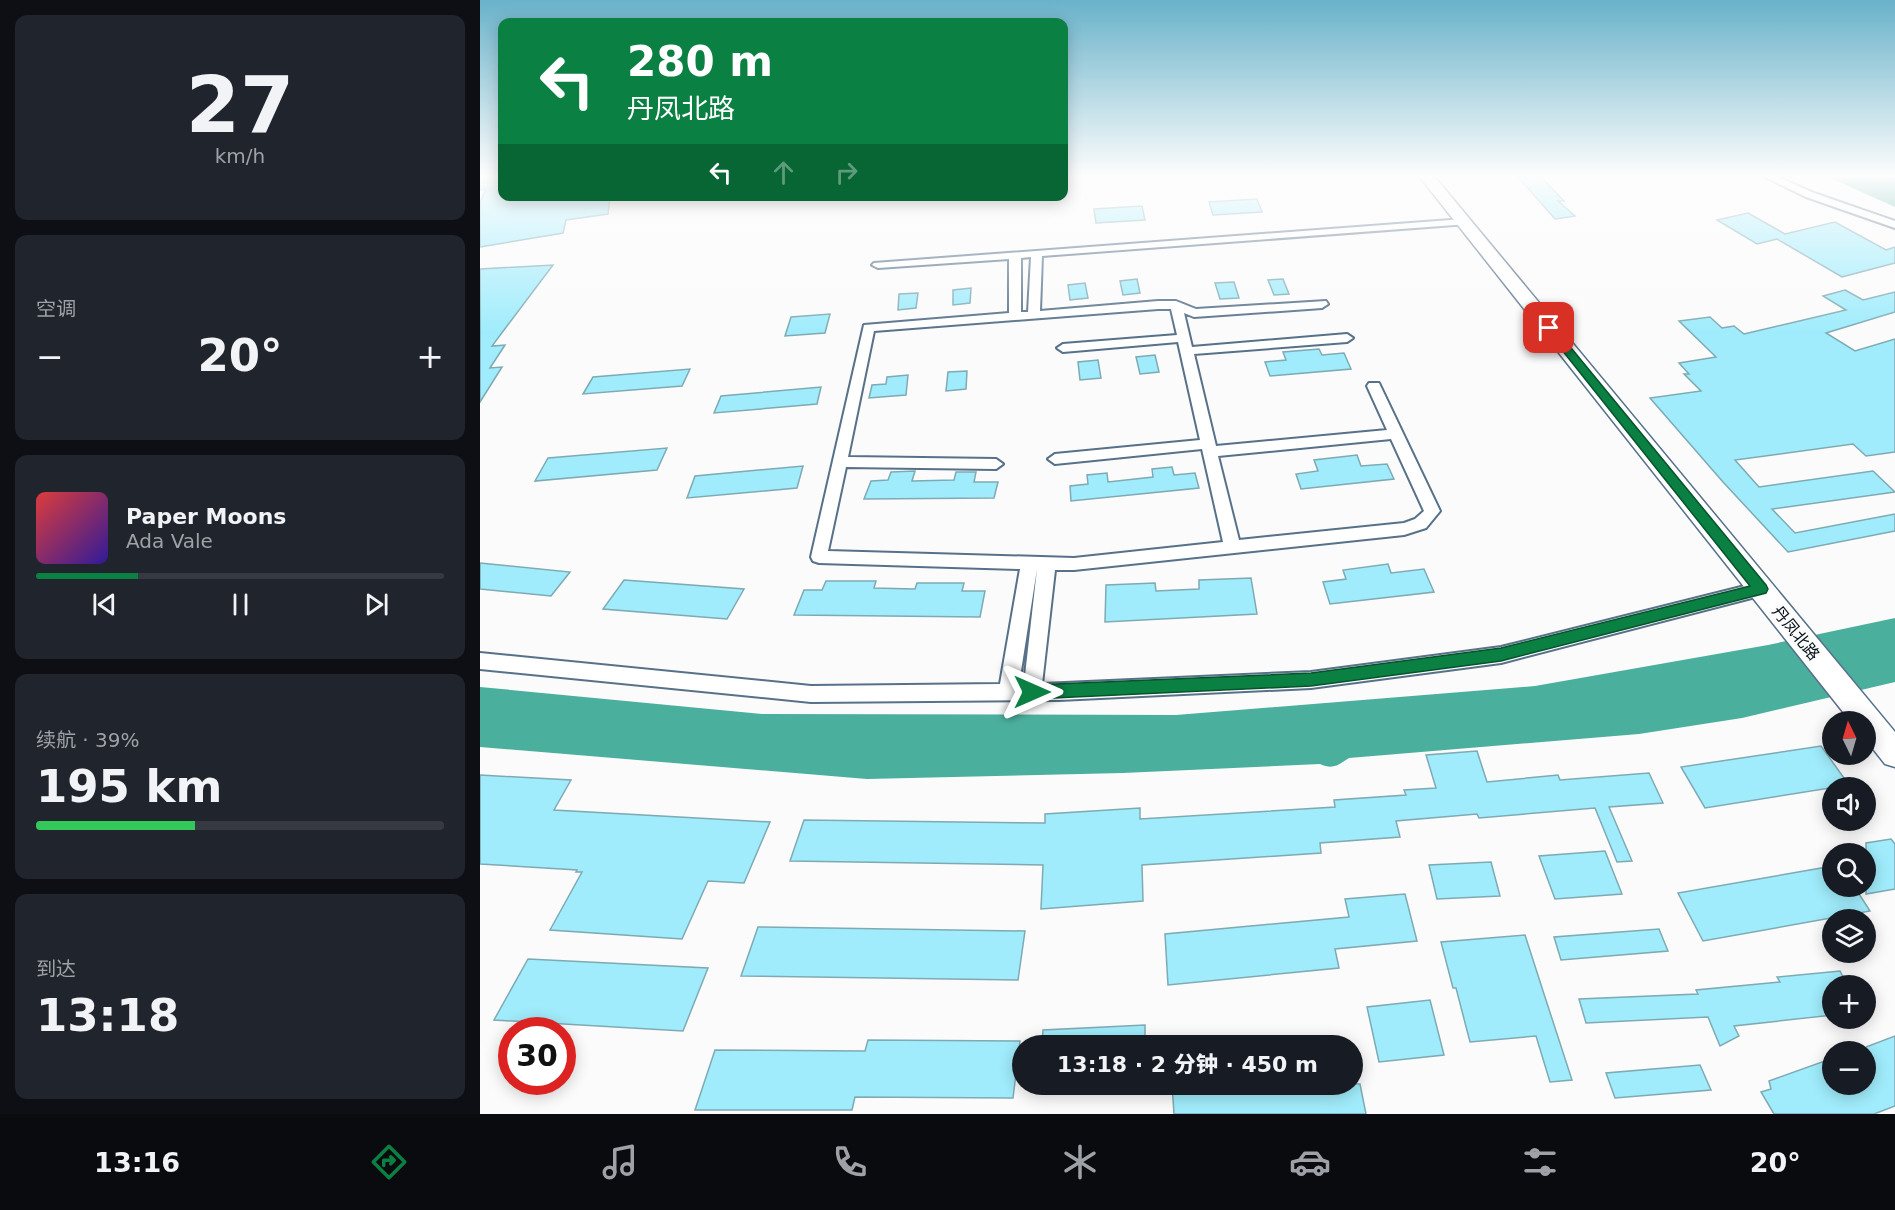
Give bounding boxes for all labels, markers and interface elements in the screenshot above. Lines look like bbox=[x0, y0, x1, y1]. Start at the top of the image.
text: 280 m bbox=[627, 37, 773, 86]
icon: left bbox=[528, 42, 606, 120]
text: 27 bbox=[186, 60, 294, 150]
text: 丹凤北路 bbox=[627, 93, 735, 124]
text: km/h bbox=[215, 144, 265, 168]
icon: left bbox=[704, 156, 737, 189]
icon: ahead bbox=[767, 156, 800, 189]
icon: right bbox=[830, 156, 863, 189]
text: 空调 bbox=[36, 297, 76, 321]
pin bbox=[1523, 302, 1574, 353]
icon: arrive bbox=[1532, 311, 1565, 344]
text: 20° bbox=[197, 329, 283, 382]
text: − bbox=[36, 337, 64, 376]
text: + bbox=[416, 337, 444, 376]
text: Paper Moons bbox=[126, 504, 286, 529]
text: Ada Vale bbox=[126, 529, 213, 553]
icon: previous bbox=[88, 588, 121, 621]
icon: pause bbox=[224, 588, 257, 621]
icon: next bbox=[360, 588, 393, 621]
street label: 丹凤北路 bbox=[1768, 602, 1824, 664]
position arrow bbox=[1000, 660, 1064, 724]
north arrow bbox=[1822, 711, 1876, 765]
map controls bbox=[1822, 711, 1876, 1095]
text: 续航 · 39% bbox=[36, 728, 140, 752]
text: 195 km bbox=[36, 760, 222, 813]
button: sound bbox=[1822, 777, 1876, 831]
button: search bbox=[1822, 843, 1876, 897]
button: layers bbox=[1822, 909, 1876, 963]
text: 到达 bbox=[36, 957, 76, 981]
button: + bbox=[1822, 975, 1876, 1029]
text: 13:18 bbox=[36, 989, 179, 1042]
speed limit sign: 30 bbox=[498, 1017, 576, 1095]
button: − bbox=[1822, 1041, 1876, 1095]
text: 13:18 · 2 分钟 · 450 m bbox=[1057, 1052, 1318, 1077]
icon: directions bbox=[368, 1141, 410, 1183]
icon: music bbox=[599, 1141, 641, 1183]
icon: phone bbox=[829, 1141, 871, 1183]
icon: climate bbox=[1059, 1141, 1101, 1183]
icon: car bbox=[1289, 1141, 1331, 1183]
icon: filters bbox=[1519, 1141, 1561, 1183]
text: 13:16 bbox=[94, 1147, 180, 1178]
text: 20° bbox=[1750, 1147, 1801, 1178]

